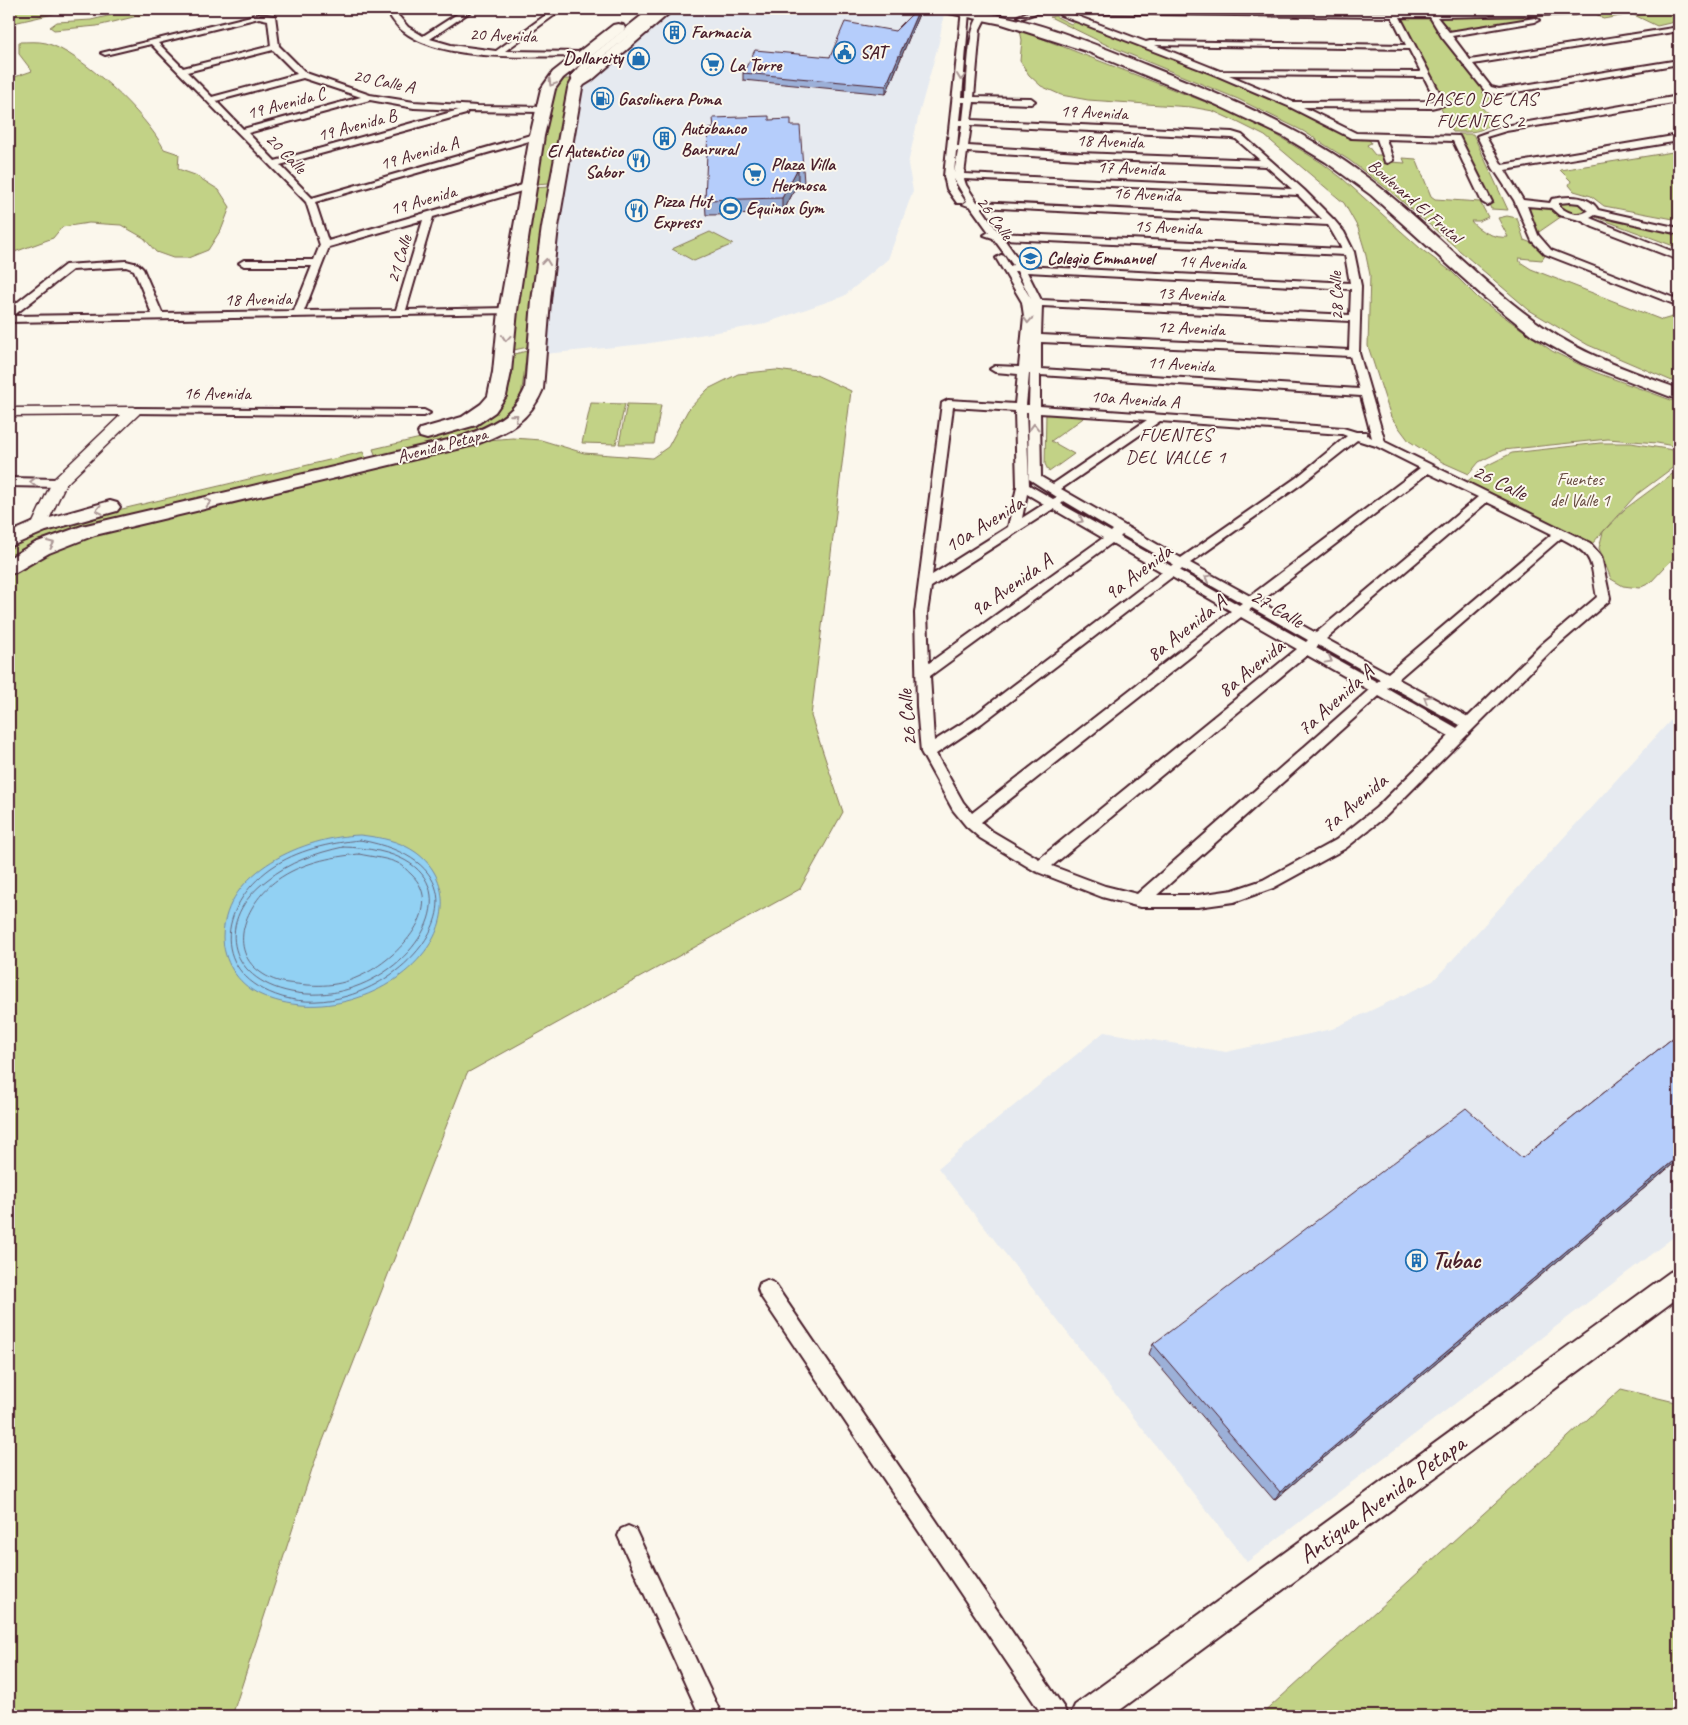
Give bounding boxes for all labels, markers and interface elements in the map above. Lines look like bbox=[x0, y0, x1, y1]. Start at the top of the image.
building icon: Farmacia bbox=[663, 20, 687, 44]
place label: Farmacia bbox=[691, 21, 752, 43]
street label: 20 Avenida bbox=[469, 23, 539, 47]
public building icon: SAT bbox=[832, 40, 856, 64]
place label: SAT bbox=[860, 41, 891, 63]
shop icon: Dollarcity bbox=[627, 46, 651, 70]
place label: Dollarcity bbox=[563, 47, 625, 69]
supermarket icon: La Torre bbox=[701, 53, 725, 77]
place label: La Torre bbox=[729, 54, 783, 76]
street label: 20 Calle A bbox=[351, 64, 418, 98]
one-way arrow bbox=[956, 73, 967, 81]
one-way arrow bbox=[549, 78, 559, 87]
street label: 19 Avenida C bbox=[244, 81, 330, 124]
fuel station icon: Gasolinera Puma bbox=[590, 87, 614, 111]
district label: PASEO DE LAS FUENTES 2 bbox=[1424, 87, 1541, 133]
place label: Gasolinera Puma bbox=[618, 88, 723, 110]
street label: 19 Avenida bbox=[1060, 99, 1130, 125]
street label: 19 Avenida B bbox=[315, 103, 401, 146]
place label: Autobanco Banrural bbox=[681, 117, 747, 160]
building icon: Autobanco Banrural bbox=[653, 126, 677, 150]
street label: 20 Calle bbox=[261, 128, 312, 179]
street label: 18 Avenida bbox=[1076, 129, 1146, 153]
street label: 19 Avenida A bbox=[377, 131, 462, 175]
place label: El Autentico Sabor bbox=[547, 140, 626, 183]
restaurant icon: El Autentico Sabor bbox=[627, 149, 651, 173]
place label: Plaza Villa Hermosa bbox=[771, 153, 837, 196]
street label: Boulevard El Frutal bbox=[1363, 154, 1469, 250]
street label: 17 Avenida bbox=[1097, 155, 1167, 181]
supermarket icon: Plaza Villa Hermosa bbox=[743, 162, 767, 186]
street label: 19 Avenida bbox=[388, 180, 460, 220]
street label: 16 Avenida bbox=[1113, 181, 1183, 207]
place label: Pizza Hut Express bbox=[653, 190, 714, 233]
street label: 26 Calle bbox=[972, 192, 1019, 245]
sports icon: Equinox Gym bbox=[718, 196, 742, 220]
place label: Equinox Gym bbox=[746, 197, 825, 219]
restaurant icon: Pizza Hut Express bbox=[625, 199, 649, 223]
street label: 15 Avenida bbox=[1134, 214, 1204, 240]
street label: 21 Calle bbox=[381, 231, 417, 286]
school or university icon: Colegio Emmanuel bbox=[1019, 246, 1043, 270]
place label: Colegio Emmanuel bbox=[1047, 247, 1158, 269]
street label: 14 Avenida bbox=[1178, 249, 1248, 275]
one-way arrow bbox=[540, 257, 551, 265]
street label: 28 Calle bbox=[1324, 270, 1348, 321]
street label: 13 Avenida bbox=[1157, 281, 1227, 307]
street label: 18 Avenida bbox=[224, 287, 293, 311]
street label: 12 Avenida bbox=[1157, 315, 1227, 341]
one-way arrow bbox=[1023, 316, 1033, 324]
one-way arrow bbox=[500, 334, 511, 342]
street label: 11 Avenida bbox=[1147, 351, 1217, 377]
street label: 16 Avenida bbox=[183, 382, 252, 404]
street label: 10a Avenida A bbox=[1090, 385, 1181, 413]
one-way arrow bbox=[509, 415, 518, 423]
street label: Avenida Petapa bbox=[395, 422, 491, 468]
one-way arrow bbox=[1029, 423, 1039, 430]
district label: FUENTES DEL VALLE 1 bbox=[1126, 423, 1227, 469]
street label: 26 Calle bbox=[1469, 458, 1532, 507]
park label: Fuentes del Valle 1 bbox=[1550, 468, 1611, 511]
one-way arrow bbox=[29, 477, 37, 488]
street label: 10a Avenida bbox=[940, 489, 1030, 558]
one-way arrow bbox=[204, 497, 213, 508]
one-way arrow bbox=[94, 504, 103, 515]
one-way arrow bbox=[1075, 514, 1084, 524]
street label: 9a Avenida bbox=[1099, 537, 1179, 606]
one-way arrow bbox=[46, 539, 55, 550]
street label: 9a Avenida A bbox=[965, 546, 1058, 623]
one-way arrow bbox=[1205, 574, 1214, 584]
street label: 27 Calle bbox=[1246, 582, 1309, 634]
street label: 8a Avenida A bbox=[1141, 588, 1232, 667]
street label: 8a Avenida bbox=[1212, 632, 1291, 703]
one-way arrow bbox=[1323, 654, 1332, 664]
street label: 7a Avenida A bbox=[1291, 658, 1380, 741]
street label: 26 Calle bbox=[891, 687, 922, 748]
one-way arrow bbox=[1423, 696, 1432, 706]
street label: 7a Avenida bbox=[1315, 767, 1394, 838]
place label: Tubac bbox=[1432, 1244, 1482, 1276]
building icon: Tubac bbox=[1404, 1248, 1428, 1272]
street label: Antigua Avenida Petapa bbox=[1292, 1426, 1474, 1570]

